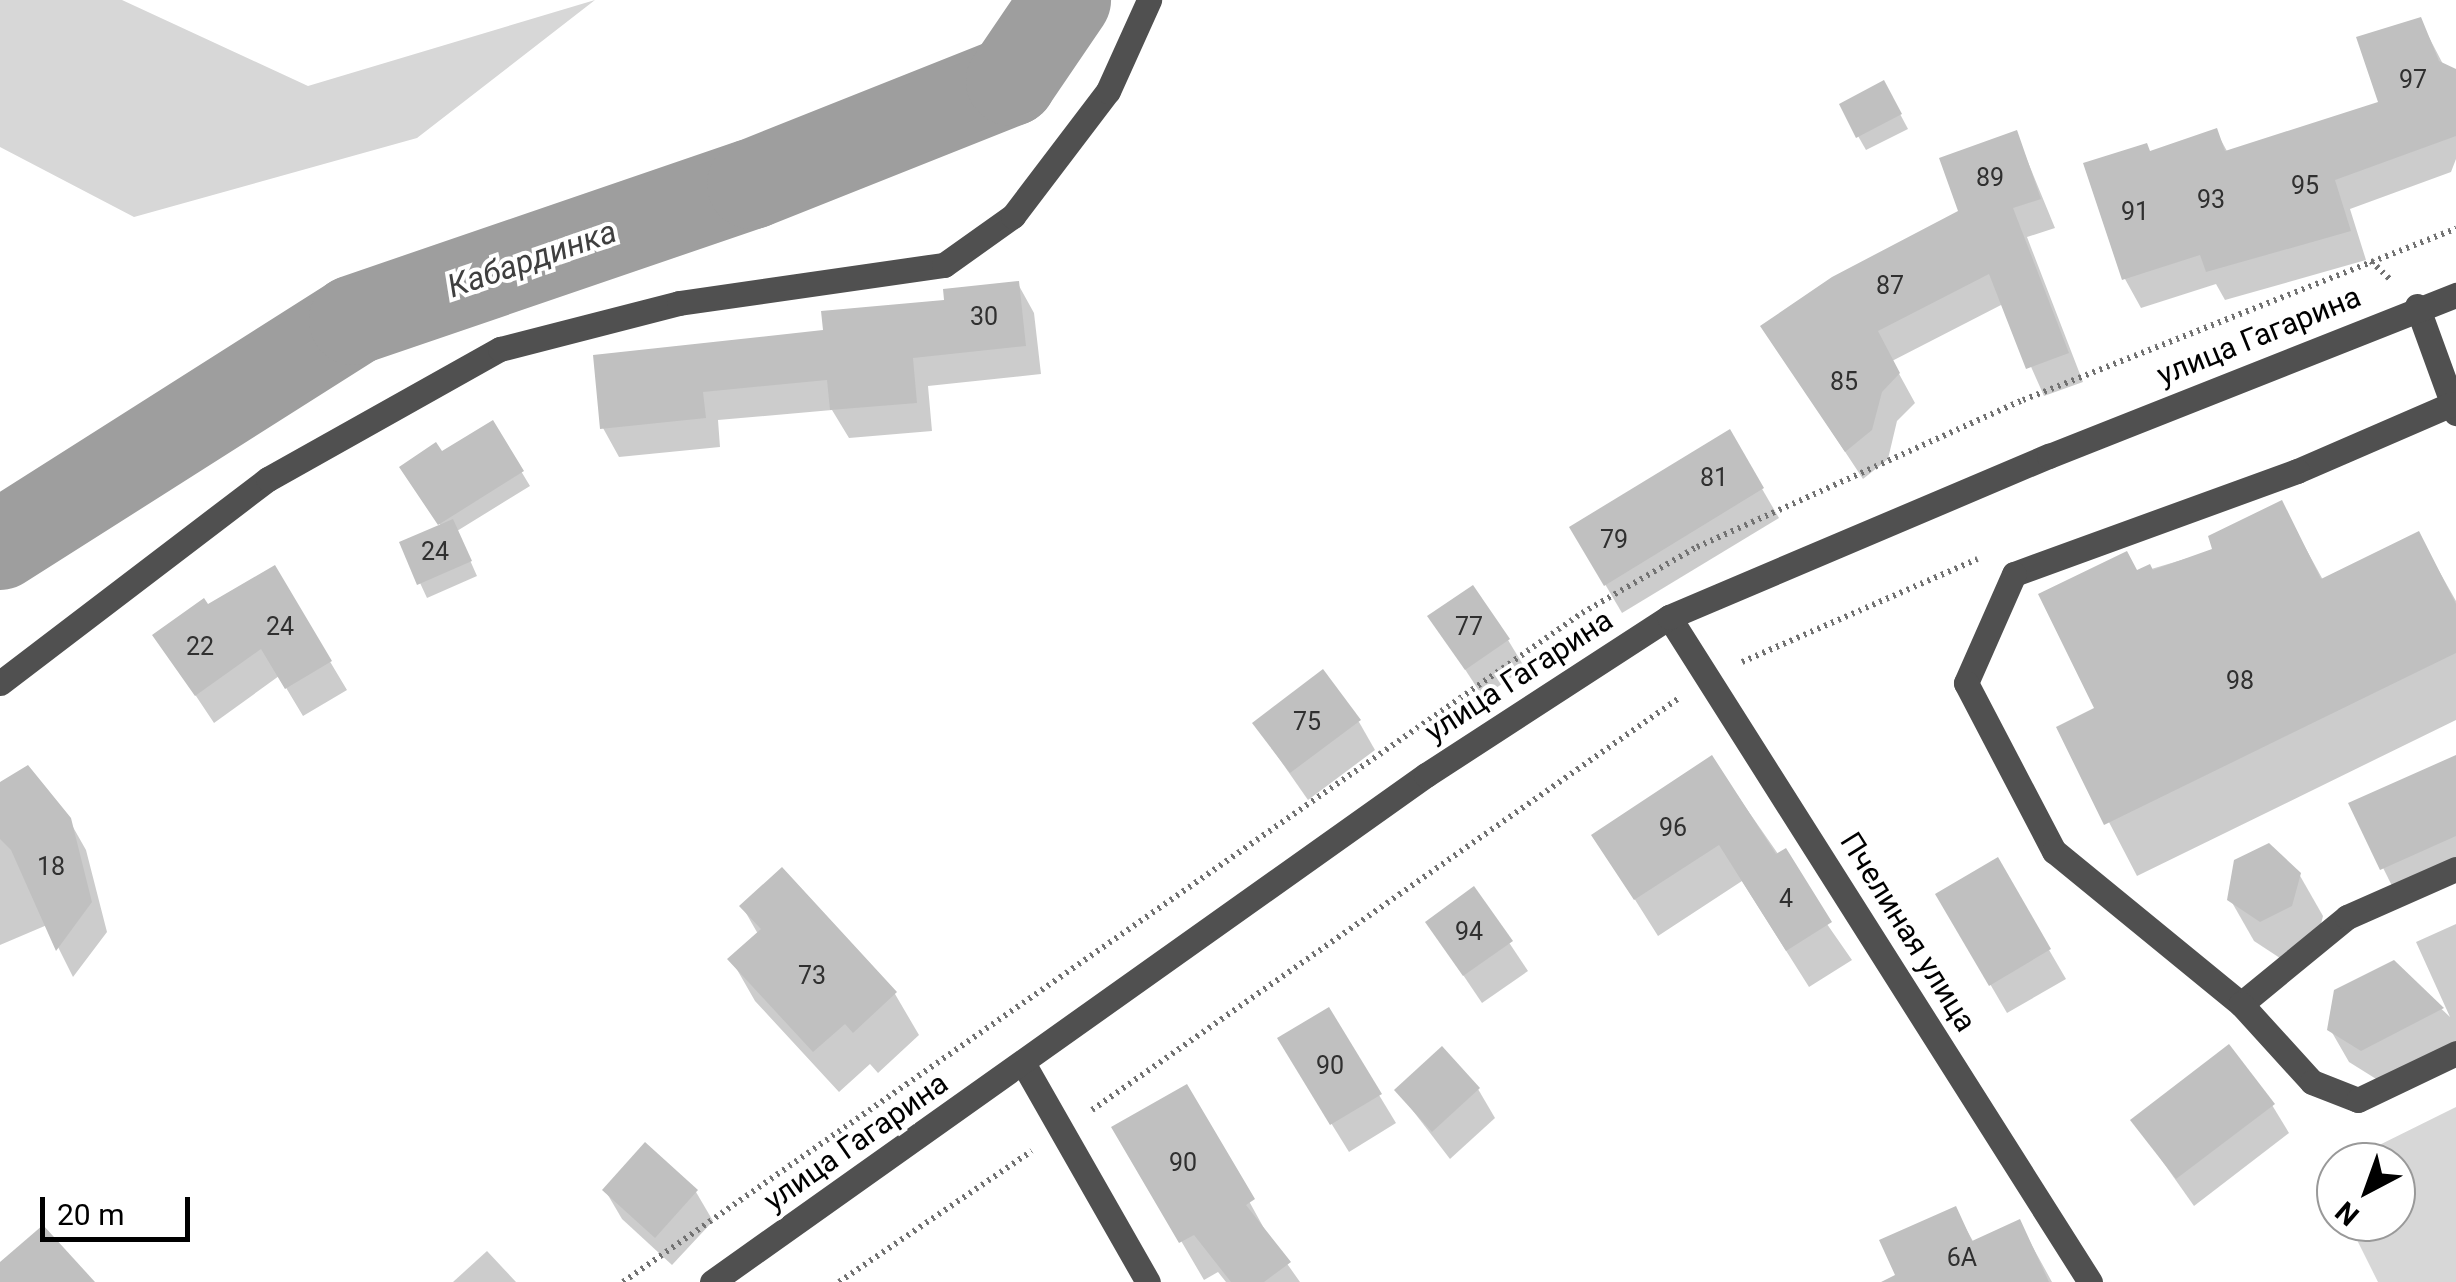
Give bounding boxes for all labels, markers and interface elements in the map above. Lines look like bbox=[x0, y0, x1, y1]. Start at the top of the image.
house number: 97 bbox=[2399, 65, 2427, 95]
house number: 89 bbox=[1976, 163, 2004, 193]
house number: 95 bbox=[2291, 171, 2319, 201]
house number: 93 bbox=[2197, 185, 2225, 215]
house number: 91 bbox=[2121, 197, 2149, 227]
water label: Кабардинка bbox=[442, 212, 622, 306]
house number: 87 bbox=[1876, 271, 1904, 301]
street label: улица Гагарина bbox=[2152, 279, 2366, 393]
house number: 30 bbox=[970, 302, 998, 332]
house number: 85 bbox=[1830, 367, 1858, 397]
house number: 81 bbox=[1700, 463, 1728, 493]
house number: 79 bbox=[1600, 525, 1628, 555]
house number: 24 bbox=[421, 537, 449, 567]
street label: улица Гагарина bbox=[1418, 602, 1620, 750]
house number: 24 bbox=[266, 612, 294, 642]
house number: 77 bbox=[1455, 612, 1483, 642]
house number: 22 bbox=[186, 632, 214, 662]
house number: 98 bbox=[2226, 666, 2254, 696]
house number: 75 bbox=[1293, 707, 1321, 737]
house number: 96 bbox=[1659, 813, 1687, 843]
street label: Пчелиная улица bbox=[1832, 826, 1984, 1038]
house number: 18 bbox=[37, 852, 65, 882]
house number: 4 bbox=[1779, 884, 1793, 914]
house number: 94 bbox=[1455, 917, 1483, 947]
house number: 73 bbox=[798, 961, 826, 991]
house number: 90 bbox=[1316, 1051, 1344, 1081]
street label: улица Гагарина bbox=[757, 1065, 955, 1219]
north arrow bbox=[2316, 1142, 2416, 1242]
house number: 90 bbox=[1169, 1148, 1197, 1178]
scale bar bbox=[45, 1177, 195, 1239]
text: N bbox=[2329, 1195, 2366, 1232]
text: 20 m bbox=[57, 1197, 124, 1232]
house number: 6А bbox=[1947, 1243, 1977, 1273]

